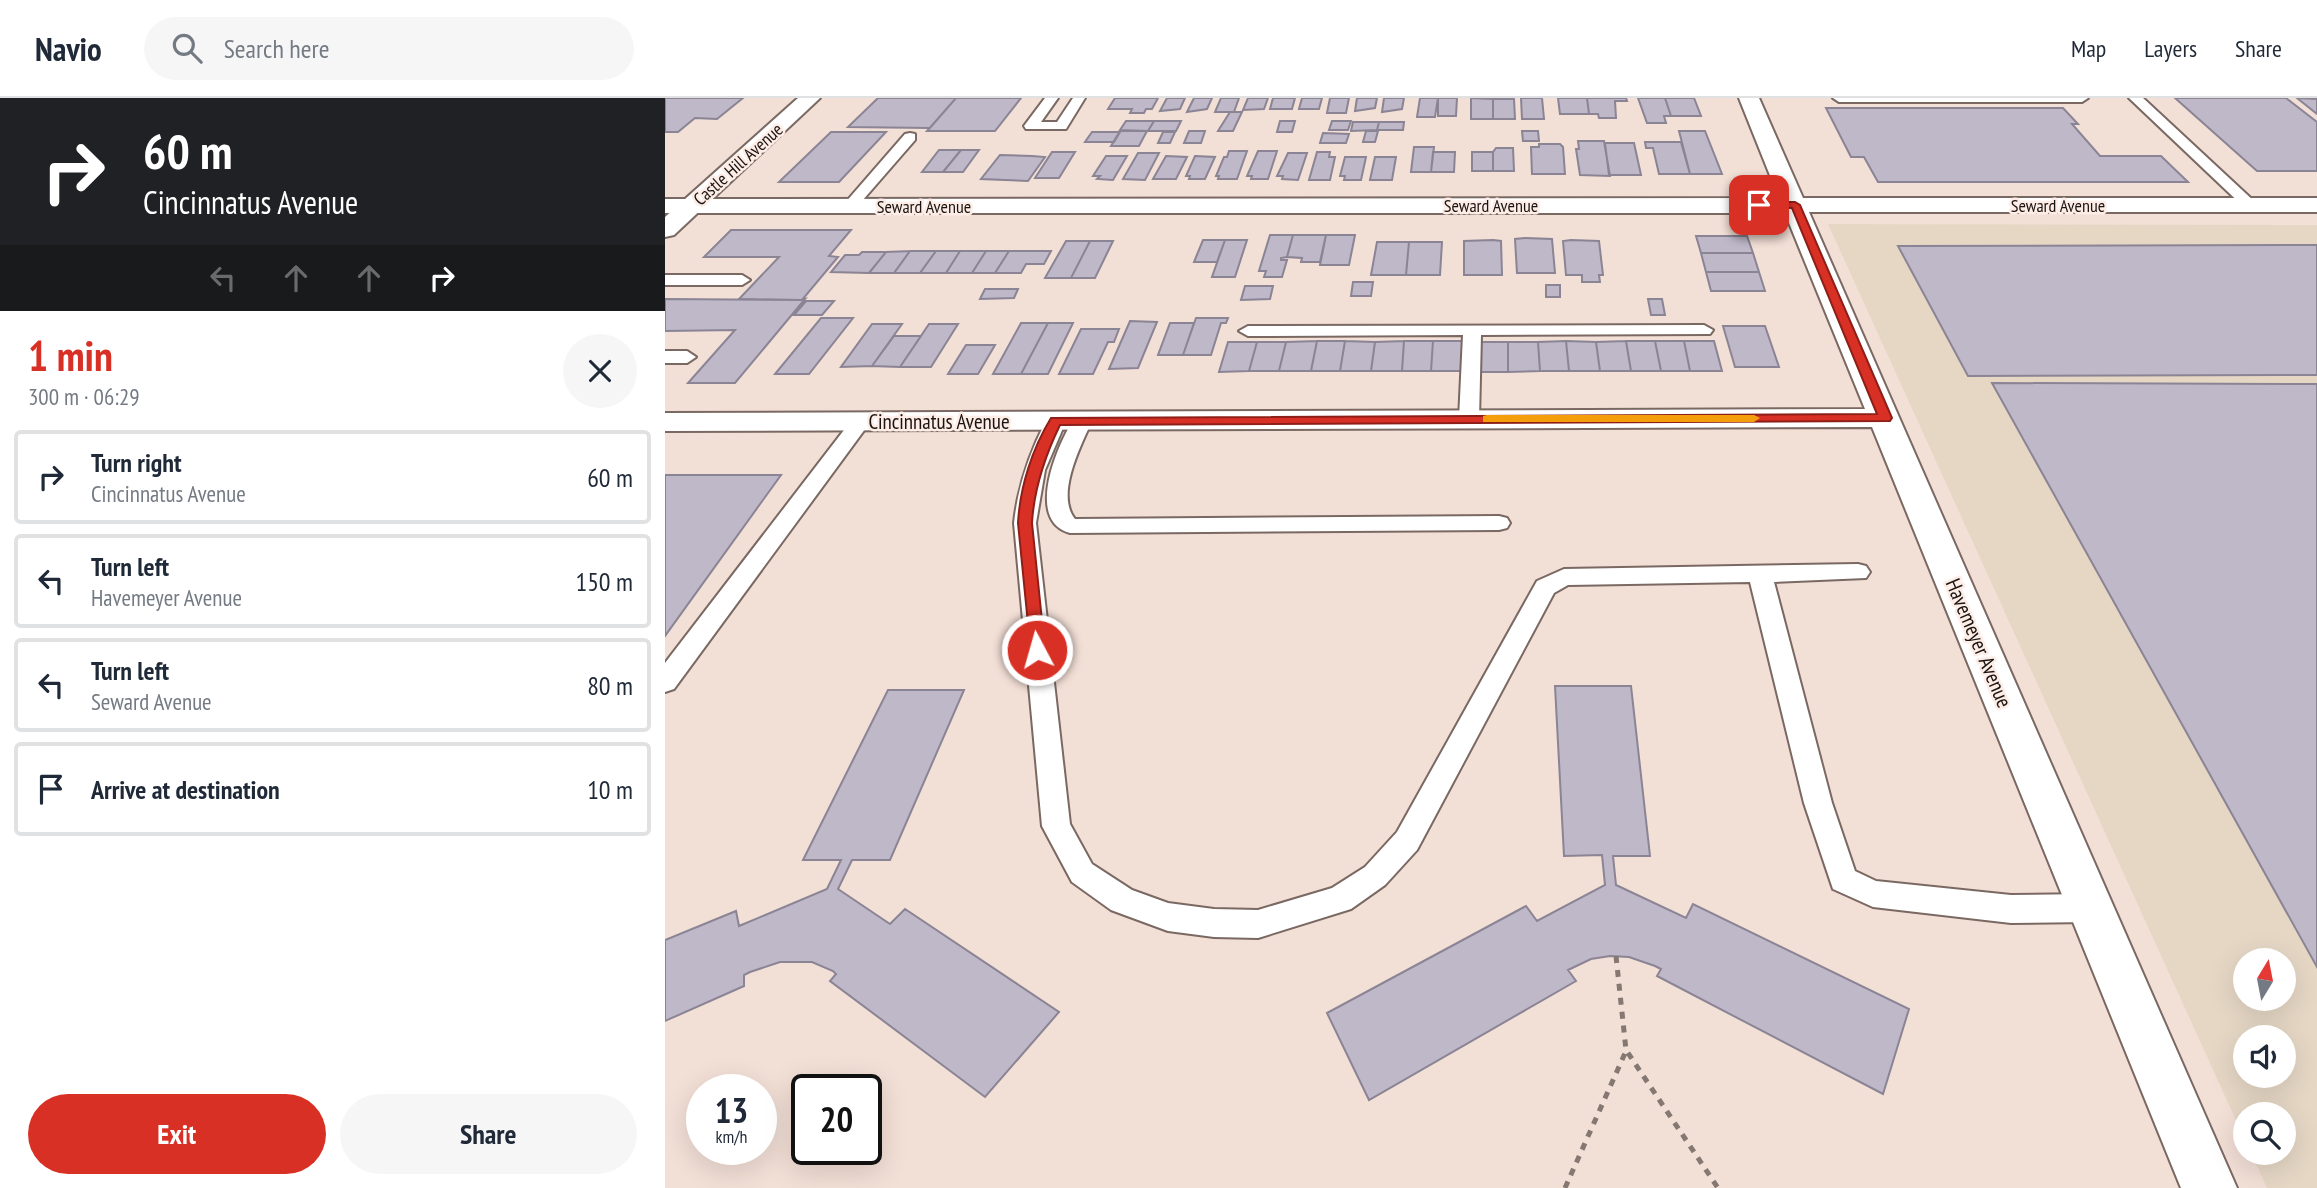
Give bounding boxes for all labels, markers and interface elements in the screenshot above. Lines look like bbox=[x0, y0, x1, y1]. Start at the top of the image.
search box bbox=[144, 17, 634, 80]
text: Navio bbox=[35, 27, 102, 70]
icon: search bbox=[168, 29, 206, 67]
text: Search here bbox=[224, 32, 329, 65]
text: Map bbox=[2071, 33, 2106, 64]
text: Layers bbox=[2144, 33, 2197, 64]
text: Share bbox=[2235, 33, 2282, 64]
street label: Castle Hill Avenue bbox=[689, 118, 787, 210]
text: 60 m bbox=[143, 119, 232, 183]
icon: right bbox=[28, 126, 119, 217]
pin bbox=[1729, 175, 1789, 235]
text: Cincinnatus Avenue bbox=[143, 181, 358, 223]
icon: arrive bbox=[1740, 186, 1778, 224]
street label: Seward Avenue bbox=[1444, 194, 1538, 217]
street label: Seward Avenue bbox=[2011, 194, 2105, 217]
street label: Seward Avenue bbox=[877, 195, 971, 218]
icon: left bbox=[204, 259, 242, 297]
icon: ahead bbox=[277, 259, 315, 297]
icon: ahead bbox=[350, 259, 388, 297]
icon: right bbox=[423, 259, 461, 297]
text: 1 min bbox=[28, 328, 113, 383]
button: close bbox=[563, 334, 637, 408]
text: 300 m · 06:29 bbox=[28, 382, 140, 411]
street label: Cincinnatus Avenue bbox=[868, 408, 1010, 435]
text: Turn right bbox=[91, 446, 182, 479]
icon: right bbox=[32, 458, 70, 496]
text: 60 m bbox=[587, 461, 633, 494]
text: Cincinnatus Avenue bbox=[91, 479, 246, 508]
text: Turn left bbox=[91, 550, 169, 583]
icon: left bbox=[32, 562, 70, 600]
text: 150 m bbox=[575, 565, 633, 598]
street label: Havemeyer Avenue bbox=[1940, 574, 2018, 712]
text: Havemeyer Avenue bbox=[91, 583, 242, 612]
position arrow bbox=[1000, 613, 1074, 687]
text: Turn left bbox=[91, 654, 169, 687]
icon: left bbox=[32, 666, 70, 704]
text: 80 m bbox=[587, 669, 633, 702]
text: Seward Avenue bbox=[91, 687, 212, 716]
icon: arrive bbox=[32, 770, 70, 808]
text: Arrive at destination bbox=[91, 773, 280, 806]
text: 10 m bbox=[587, 773, 633, 806]
north arrow bbox=[2233, 948, 2296, 1012]
map controls bbox=[2233, 948, 2296, 1165]
button: sound bbox=[2233, 1025, 2296, 1088]
speed limit sign: 20 bbox=[791, 1074, 882, 1165]
text: 13 bbox=[715, 1087, 748, 1133]
button: Exit bbox=[28, 1094, 326, 1174]
button: Share bbox=[340, 1094, 637, 1174]
button: search bbox=[2233, 1102, 2296, 1165]
text: km/h bbox=[716, 1125, 747, 1148]

